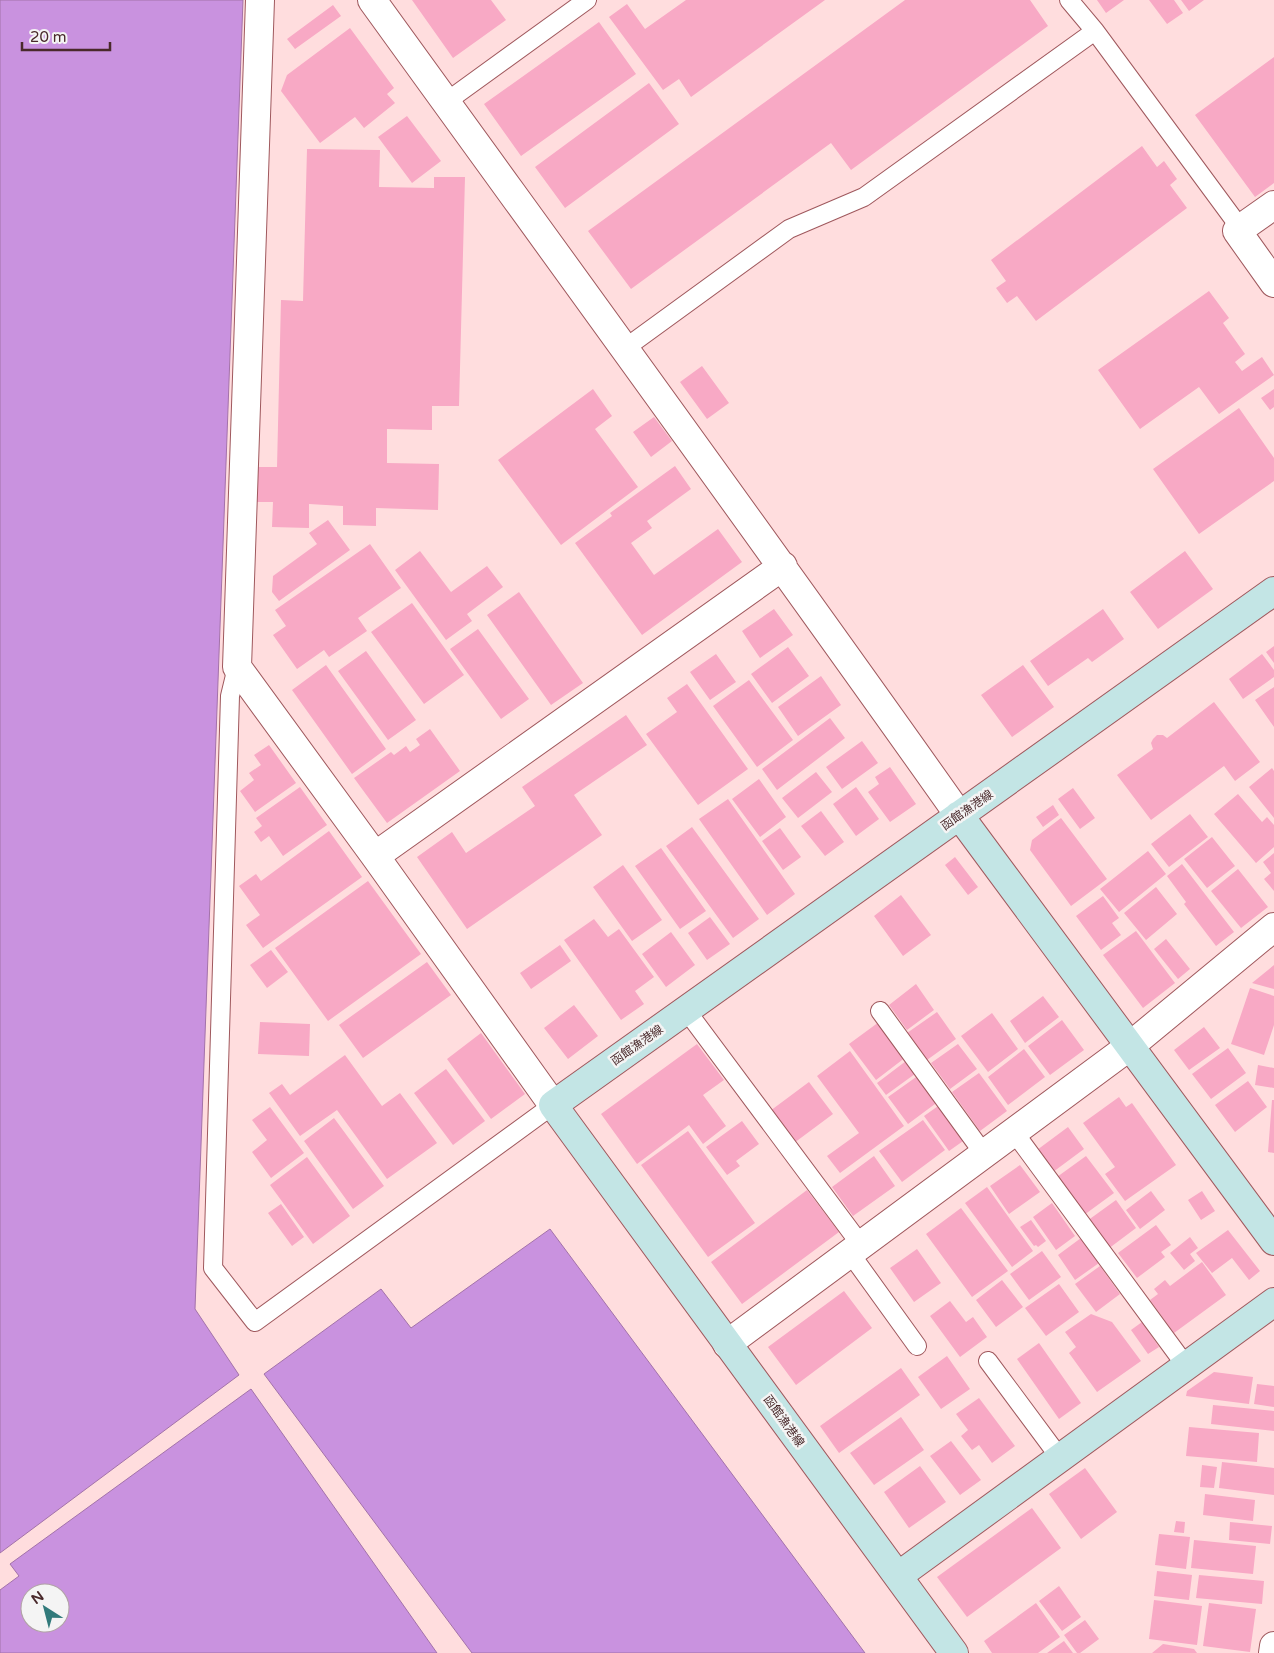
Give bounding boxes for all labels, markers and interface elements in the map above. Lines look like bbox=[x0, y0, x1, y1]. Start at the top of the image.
scale bar bbox=[22, 20, 110, 52]
text: 20 m bbox=[30, 28, 67, 46]
street label: 函館漁港線 bbox=[938, 787, 996, 833]
street label: 函館漁港線 bbox=[608, 1022, 666, 1068]
street label: 函館漁港線 bbox=[761, 1393, 807, 1449]
north arrow bbox=[20, 1583, 70, 1633]
text: N bbox=[28, 1588, 47, 1608]

